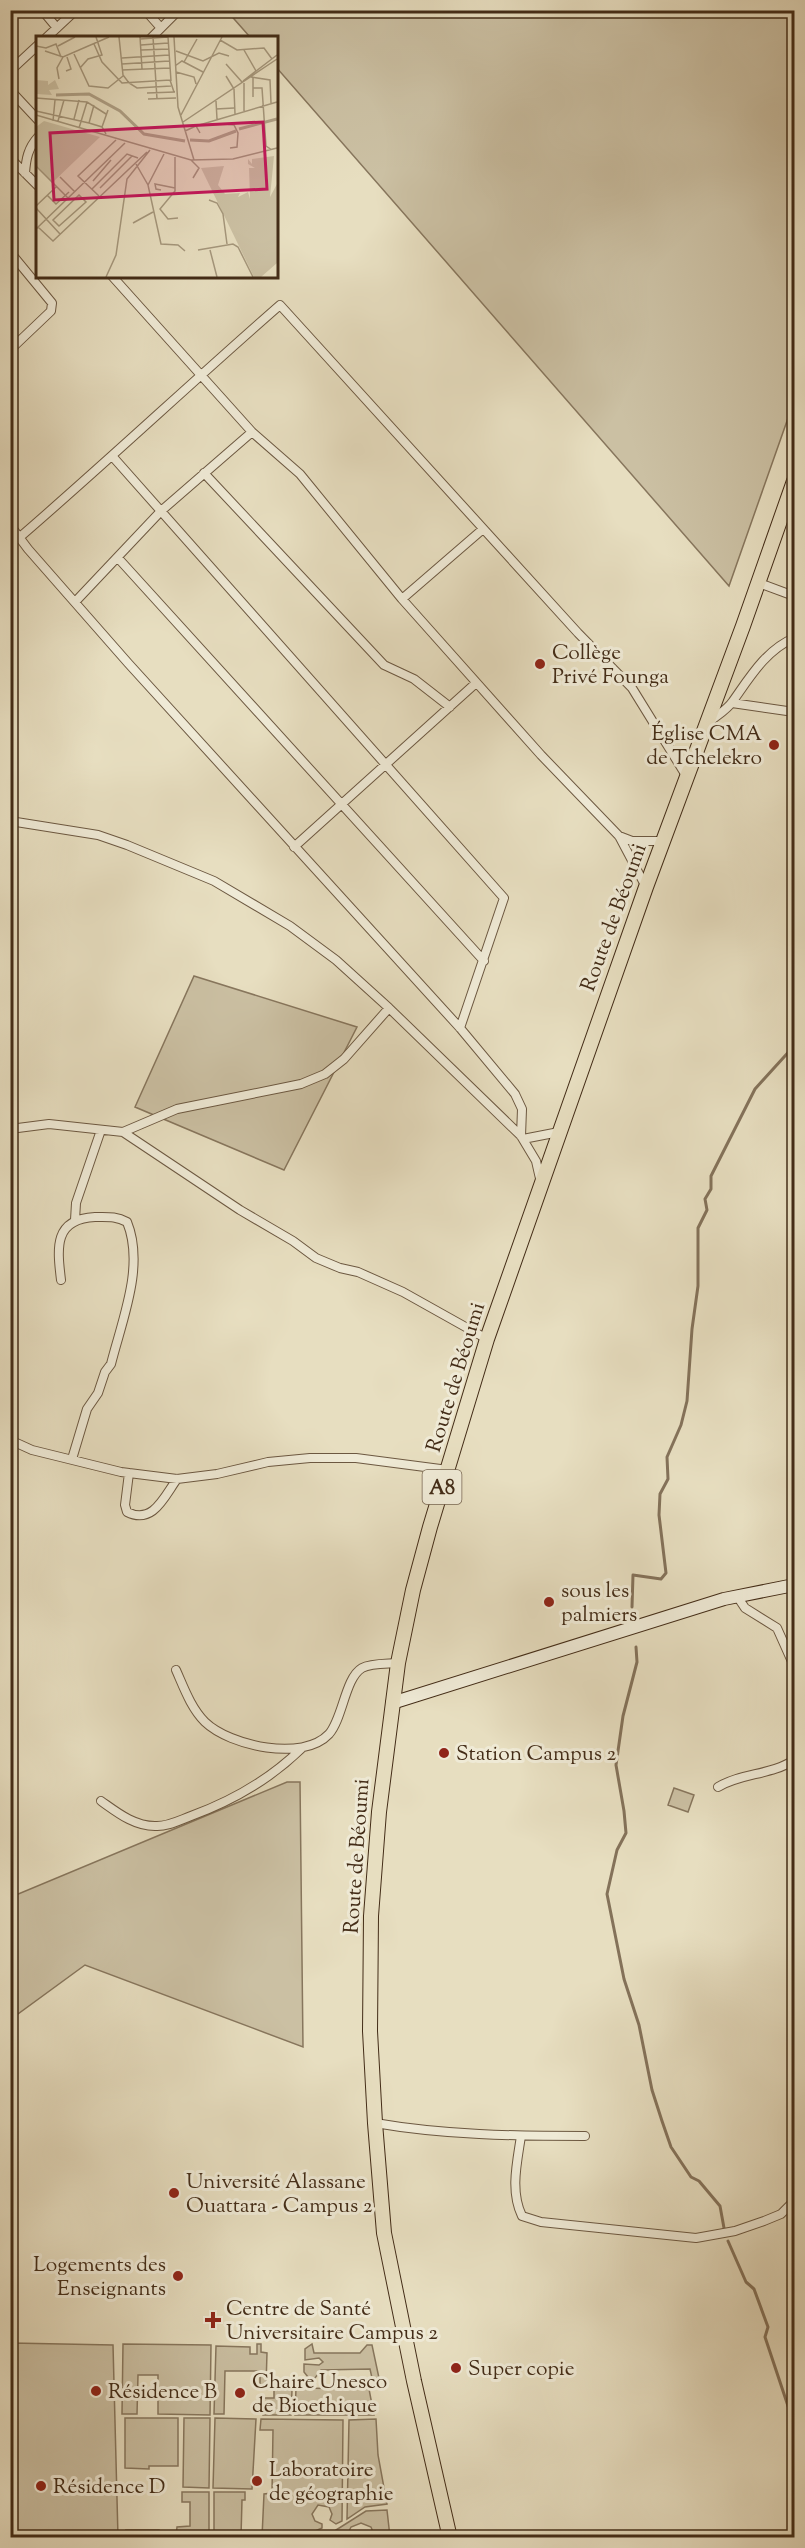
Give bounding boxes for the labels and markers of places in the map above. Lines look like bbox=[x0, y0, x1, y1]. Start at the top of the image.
place label: Collège Privé Founga bbox=[552, 639, 669, 693]
marker: Collège Privé Founga bbox=[533, 657, 547, 671]
place label: Église CMA de Tchelekro bbox=[646, 720, 762, 774]
marker: Église CMA de Tchelekro bbox=[767, 738, 781, 752]
place label: sous les palmiers bbox=[561, 1577, 637, 1631]
marker: sous les palmiers bbox=[542, 1595, 556, 1609]
place label: Station Campus 2 bbox=[456, 1740, 617, 1770]
marker: Station Campus 2 bbox=[437, 1746, 451, 1760]
place label: Université Alassane Ouattara - Campus 2 bbox=[186, 2168, 373, 2222]
marker: Université Alassane Ouattara - Campus 2 bbox=[167, 2186, 181, 2200]
place label: Logements des Enseignants bbox=[33, 2251, 166, 2305]
marker: Logements des Enseignants bbox=[171, 2269, 185, 2283]
place label: Centre de Santé Universitaire Campus 2 bbox=[226, 2295, 438, 2349]
marker: Centre de Santé Universitaire Campus 2 bbox=[204, 2311, 222, 2329]
place label: Super copie bbox=[468, 2355, 574, 2385]
marker: Super copie bbox=[449, 2361, 463, 2375]
place label: Chaire Unesco de Bioethique bbox=[252, 2368, 387, 2422]
place label: Résidence B bbox=[108, 2378, 217, 2408]
marker: Résidence B bbox=[89, 2384, 103, 2398]
marker: Chaire Unesco de Bioethique bbox=[233, 2386, 247, 2400]
place label: Laboratoire de géographie bbox=[269, 2456, 393, 2510]
place label: Résidence D bbox=[53, 2473, 165, 2503]
marker: Laboratoire de géographie bbox=[250, 2474, 264, 2488]
marker: Résidence D bbox=[34, 2479, 48, 2493]

